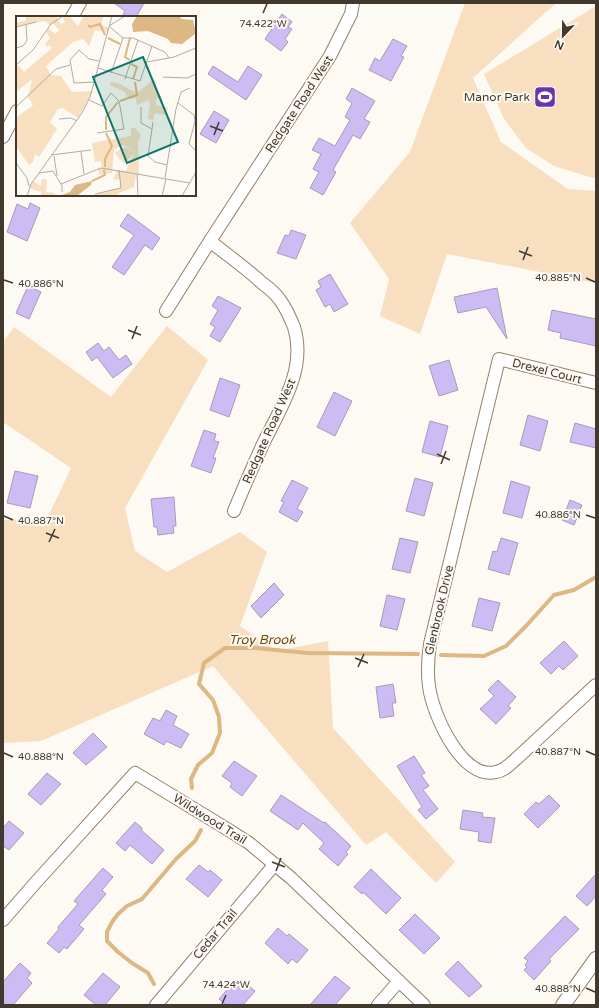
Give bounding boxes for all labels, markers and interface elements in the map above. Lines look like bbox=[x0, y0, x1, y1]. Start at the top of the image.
inset map bbox=[16, 16, 196, 196]
north arrow bbox=[543, 16, 583, 56]
text: 74.422°W bbox=[239, 18, 287, 30]
text: N bbox=[553, 37, 566, 52]
street label: Redgate Road West bbox=[262, 52, 336, 155]
sports icon: Manor Park bbox=[532, 84, 558, 110]
place label: Manor Park bbox=[464, 90, 530, 104]
text: 40.885°N bbox=[535, 272, 581, 284]
text: 40.886°N bbox=[18, 278, 64, 290]
street label: Drexel Court bbox=[511, 356, 584, 387]
street label: Redgate Road West bbox=[240, 376, 299, 486]
text: 40.886°N bbox=[535, 509, 581, 521]
text: 40.887°N bbox=[18, 515, 64, 527]
street label: Glenbrook Drive bbox=[422, 563, 456, 656]
water label: Troy Brook bbox=[229, 632, 296, 648]
text: 40.887°N bbox=[535, 746, 581, 758]
text: 40.888°N bbox=[18, 751, 64, 763]
street label: Wildwood Trail bbox=[171, 791, 249, 847]
street label: Cedar Trail bbox=[190, 906, 240, 962]
text: 74.424°W bbox=[202, 979, 250, 991]
text: 40.888°N bbox=[535, 983, 581, 995]

